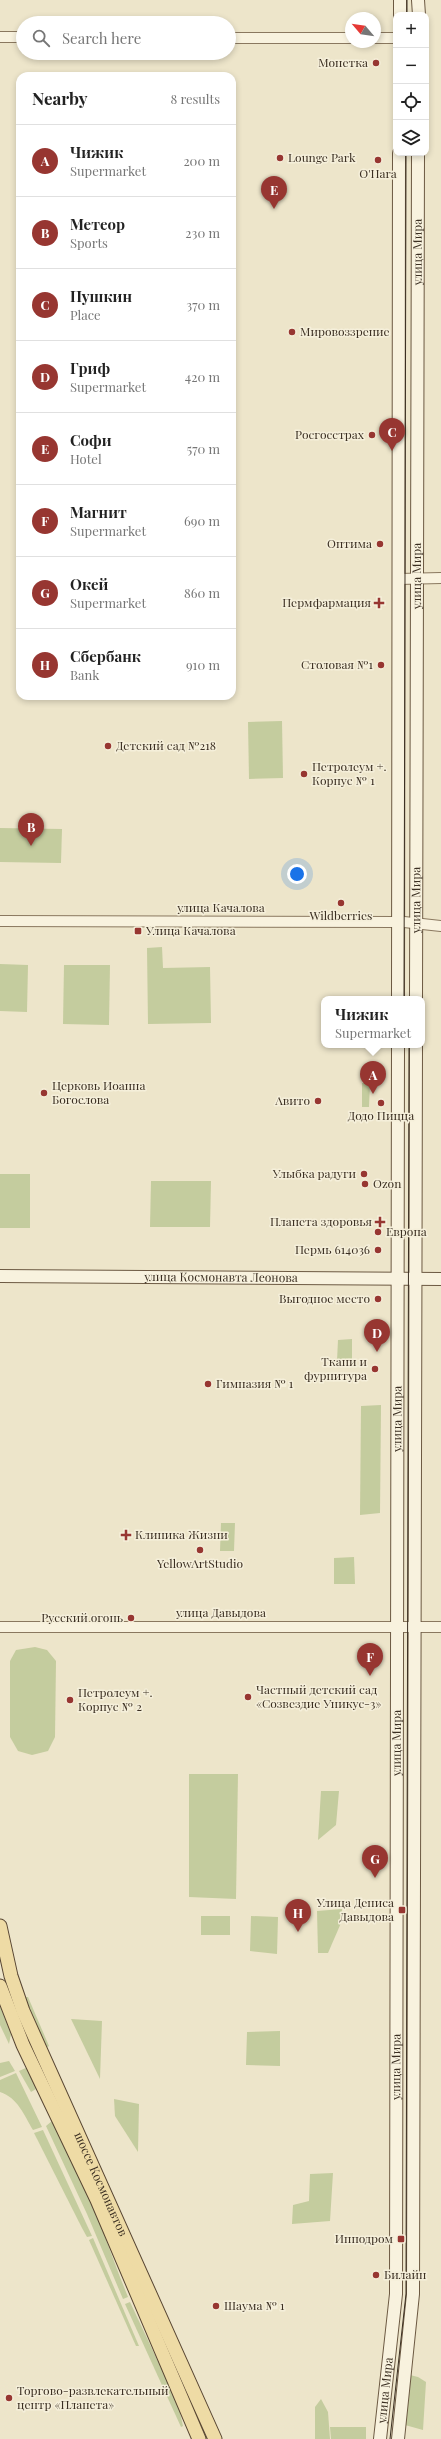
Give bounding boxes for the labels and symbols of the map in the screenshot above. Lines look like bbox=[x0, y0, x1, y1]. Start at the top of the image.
north arrow bbox=[345, 12, 381, 48]
place label: Монетка bbox=[318, 54, 368, 70]
marker: Монетка bbox=[371, 58, 381, 68]
place label: Lounge Park bbox=[288, 149, 356, 165]
marker: Lounge Park bbox=[275, 153, 285, 163]
marker: O'Hara bbox=[373, 155, 383, 165]
place label: O'Hara bbox=[359, 165, 397, 181]
pin: E bbox=[261, 176, 287, 209]
street label: улица Мира bbox=[409, 219, 425, 286]
place label: Мировоззрение bbox=[300, 323, 390, 339]
marker: Мировоззрение bbox=[287, 327, 297, 337]
pin: C bbox=[379, 418, 405, 451]
place label: Росгосстрах bbox=[295, 426, 365, 442]
marker: Росгосстрах bbox=[367, 430, 377, 440]
place label: Оптима bbox=[327, 535, 372, 551]
marker: Оптима bbox=[375, 539, 385, 549]
street label: улица Мира bbox=[408, 543, 424, 610]
place label: Пермфармация bbox=[282, 594, 372, 610]
marker: Пермфармация bbox=[374, 598, 384, 608]
place label: Столовая №1 bbox=[301, 656, 374, 672]
marker: Столовая №1 bbox=[376, 660, 386, 670]
place label: Детский сад №218 bbox=[116, 737, 216, 753]
marker: Детский сад №218 bbox=[103, 741, 113, 751]
place label: Петролеум +. Корпус № 1 bbox=[312, 758, 387, 788]
marker: Петролеум +. Корпус № 1 bbox=[299, 769, 309, 779]
pin: B bbox=[18, 813, 44, 846]
your location bbox=[287, 864, 307, 884]
street label: улица Мира bbox=[407, 867, 423, 934]
marker: Wildberries bbox=[336, 898, 346, 908]
street label: улица Качалова bbox=[176, 899, 265, 915]
place label: Wildberries bbox=[309, 907, 372, 923]
place label: Улица Качалова bbox=[145, 922, 236, 938]
marker: Улица Качалова bbox=[133, 926, 143, 936]
pin: A bbox=[360, 1061, 386, 1094]
place label: Церковь Иоанна Богослова bbox=[52, 1077, 145, 1107]
marker: Церковь Иоанна Богослова bbox=[39, 1088, 49, 1098]
place label: Авито bbox=[274, 1092, 310, 1108]
marker: Авито bbox=[313, 1096, 323, 1106]
marker: Додо Пицца bbox=[376, 1098, 386, 1108]
place label: Додо Пицца bbox=[348, 1107, 414, 1123]
place label: Улыбка радуги bbox=[272, 1165, 356, 1181]
marker: Улыбка радуги bbox=[359, 1169, 369, 1179]
place label: Ozon bbox=[373, 1175, 401, 1191]
marker: Ozon bbox=[360, 1179, 370, 1189]
place label: Планета здоровья bbox=[270, 1213, 373, 1229]
marker: Планета здоровья bbox=[375, 1217, 385, 1227]
place label: Европа bbox=[386, 1223, 427, 1239]
marker: Европа bbox=[373, 1227, 383, 1237]
place label: Пермь 614036 bbox=[295, 1241, 370, 1257]
marker: Пермь 614036 bbox=[373, 1245, 383, 1255]
street label: улица Космонавта Леонова bbox=[143, 1268, 298, 1285]
place label: Выгодное место bbox=[279, 1290, 370, 1306]
marker: Выгодное место bbox=[373, 1294, 383, 1304]
pin: D bbox=[364, 1319, 390, 1352]
place label: Ткани и фурнитура bbox=[304, 1353, 367, 1383]
marker: Ткани и фурнитура bbox=[370, 1364, 380, 1374]
place label: Гимназия № 1 bbox=[216, 1375, 294, 1391]
marker: Гимназия № 1 bbox=[203, 1379, 213, 1389]
street label: улица Мира bbox=[388, 1386, 404, 1453]
place label: Клиника Жизни bbox=[135, 1526, 228, 1542]
marker: Клиника Жизни bbox=[120, 1529, 132, 1541]
marker: YellowArtStudio bbox=[195, 1545, 205, 1555]
place label: YellowArtStudio bbox=[156, 1555, 244, 1571]
street label: улица Давыдова bbox=[175, 1604, 266, 1620]
place label: Русский огонь bbox=[41, 1609, 123, 1625]
marker: Русский огонь bbox=[126, 1613, 136, 1623]
pin: F bbox=[357, 1643, 383, 1676]
place label: Частный детский сад «Созвездие Уникус-3» bbox=[256, 1681, 381, 1711]
place label: Петролеум +. Корпус № 2 bbox=[78, 1684, 153, 1714]
marker: Частный детский сад «Созвездие Уникус-3» bbox=[243, 1692, 253, 1702]
marker: Петролеум +. Корпус № 2 bbox=[65, 1695, 75, 1705]
street label: улица Мира bbox=[388, 1710, 404, 1777]
pin: G bbox=[362, 1845, 388, 1878]
place label: Улица Дениса Давыдова bbox=[316, 1894, 394, 1924]
pin: H bbox=[285, 1899, 311, 1932]
marker: Улица Дениса Давыдова bbox=[397, 1905, 407, 1915]
street label: улица Мира bbox=[387, 2034, 403, 2101]
street label: шоссе Космонавтов bbox=[71, 2129, 132, 2239]
place label: Ипподром bbox=[335, 2230, 393, 2246]
marker: Ипподром bbox=[396, 2234, 406, 2244]
place label: Билайн bbox=[384, 2266, 426, 2282]
marker: Билайн bbox=[371, 2270, 381, 2280]
place label: Шаума № 1 bbox=[224, 2297, 285, 2313]
marker: Шаума № 1 bbox=[211, 2301, 221, 2311]
street label: улица Мира bbox=[373, 2356, 396, 2425]
place label: Торгово-развлекательный центр «Планета» bbox=[17, 2382, 169, 2412]
marker: Торгово-развлекательный центр «Планета» bbox=[4, 2393, 14, 2403]

